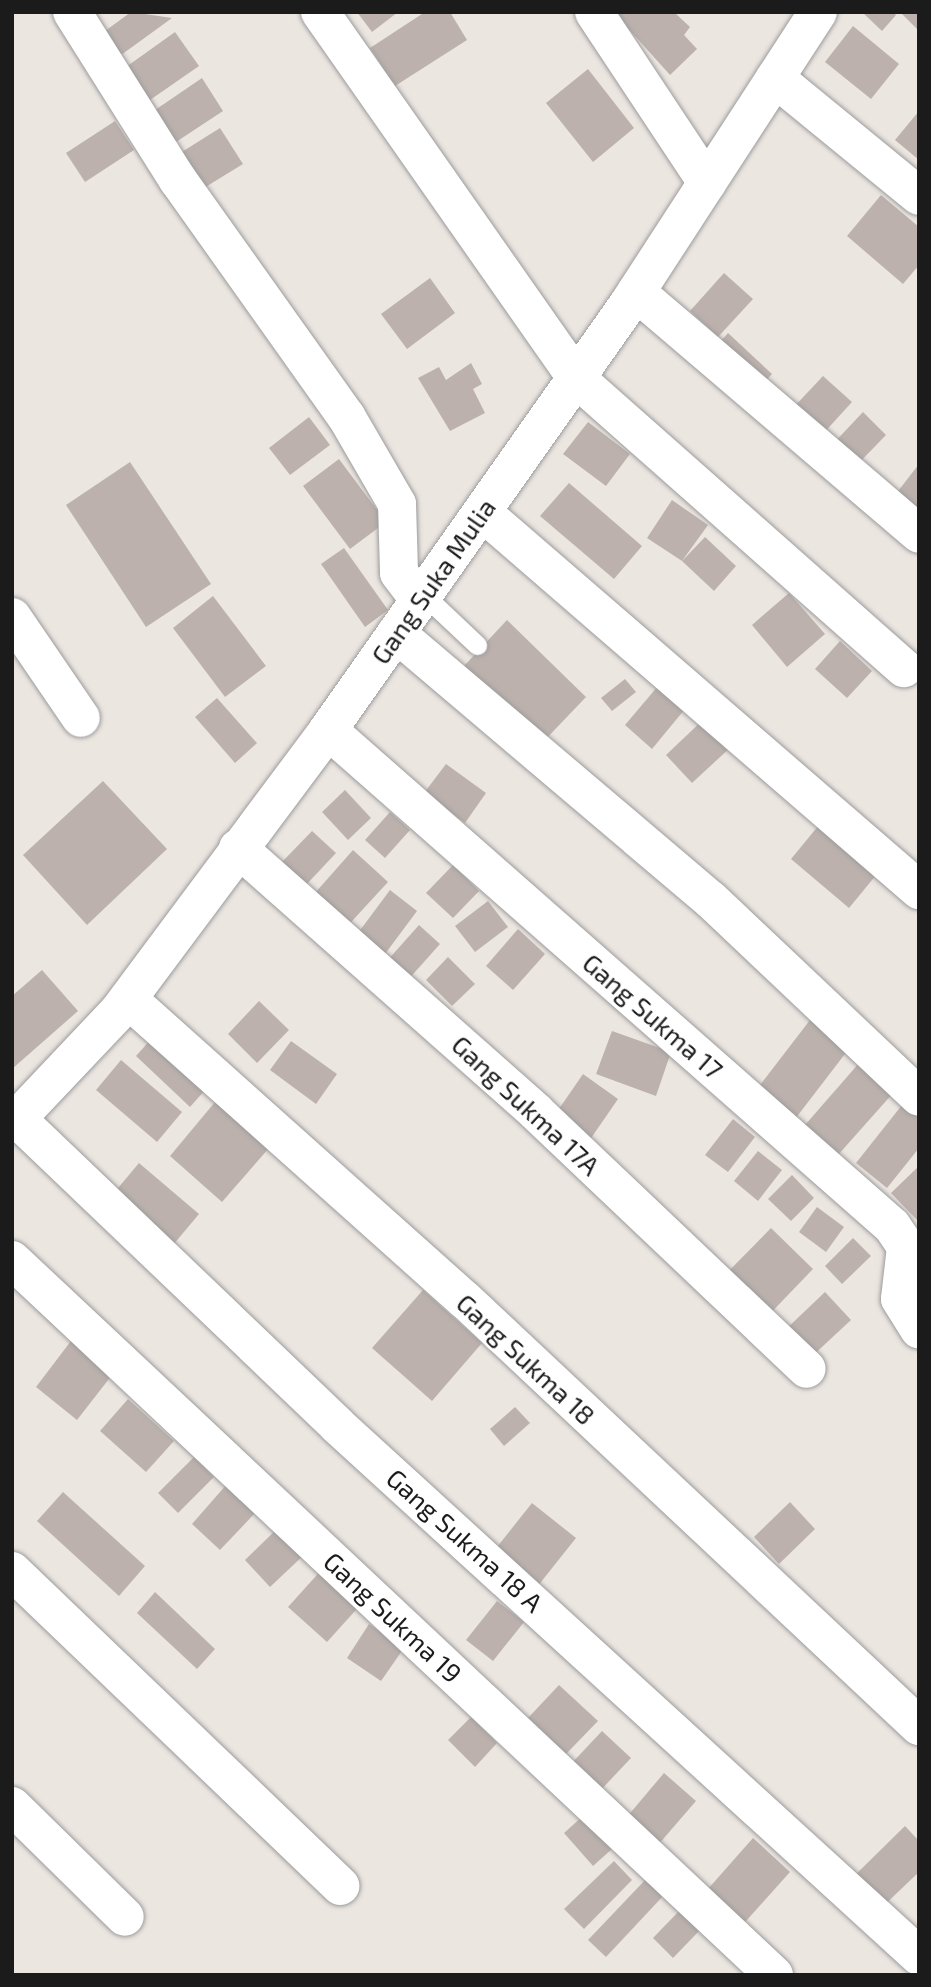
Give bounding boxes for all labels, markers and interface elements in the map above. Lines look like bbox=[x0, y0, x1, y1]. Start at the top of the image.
street label: Gang Suka Mulia bbox=[364, 492, 502, 670]
street label: Gang Sukma 17 bbox=[577, 947, 729, 1085]
street label: Gang Sukma 17A bbox=[446, 1029, 606, 1181]
street label: Gang Sukma 18 bbox=[450, 1287, 602, 1431]
street label: Gang Sukma 18 A bbox=[380, 1462, 550, 1618]
street label: Gang Sukma 19 bbox=[318, 1545, 468, 1689]

